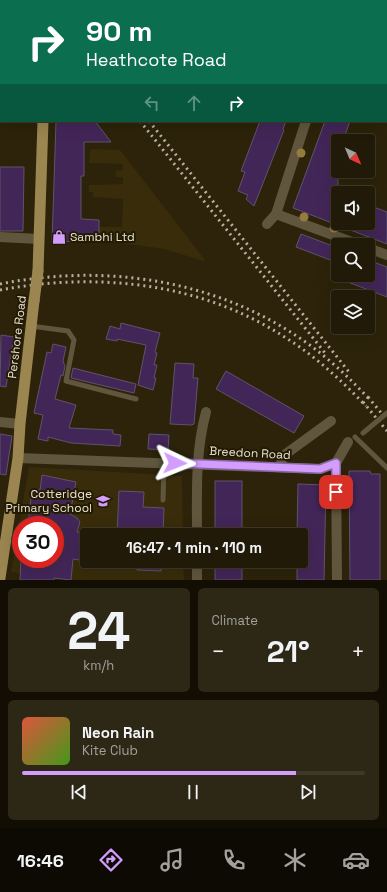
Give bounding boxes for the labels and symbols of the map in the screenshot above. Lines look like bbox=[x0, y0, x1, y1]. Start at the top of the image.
north arrow bbox=[331, 134, 375, 178]
shop icon: Sambhi Ltd bbox=[51, 229, 67, 245]
place label: Sambhi Ltd bbox=[70, 229, 135, 245]
street label: Pershore Road bbox=[4, 295, 30, 379]
position arrow bbox=[154, 442, 196, 484]
street label: Breedon Road bbox=[209, 443, 291, 463]
pin bbox=[319, 475, 353, 509]
place label: Cotteridge Primary School bbox=[5, 486, 92, 516]
school or university icon: Cotteridge Primary School bbox=[95, 493, 111, 509]
speed limit sign: 30 bbox=[12, 516, 64, 568]

